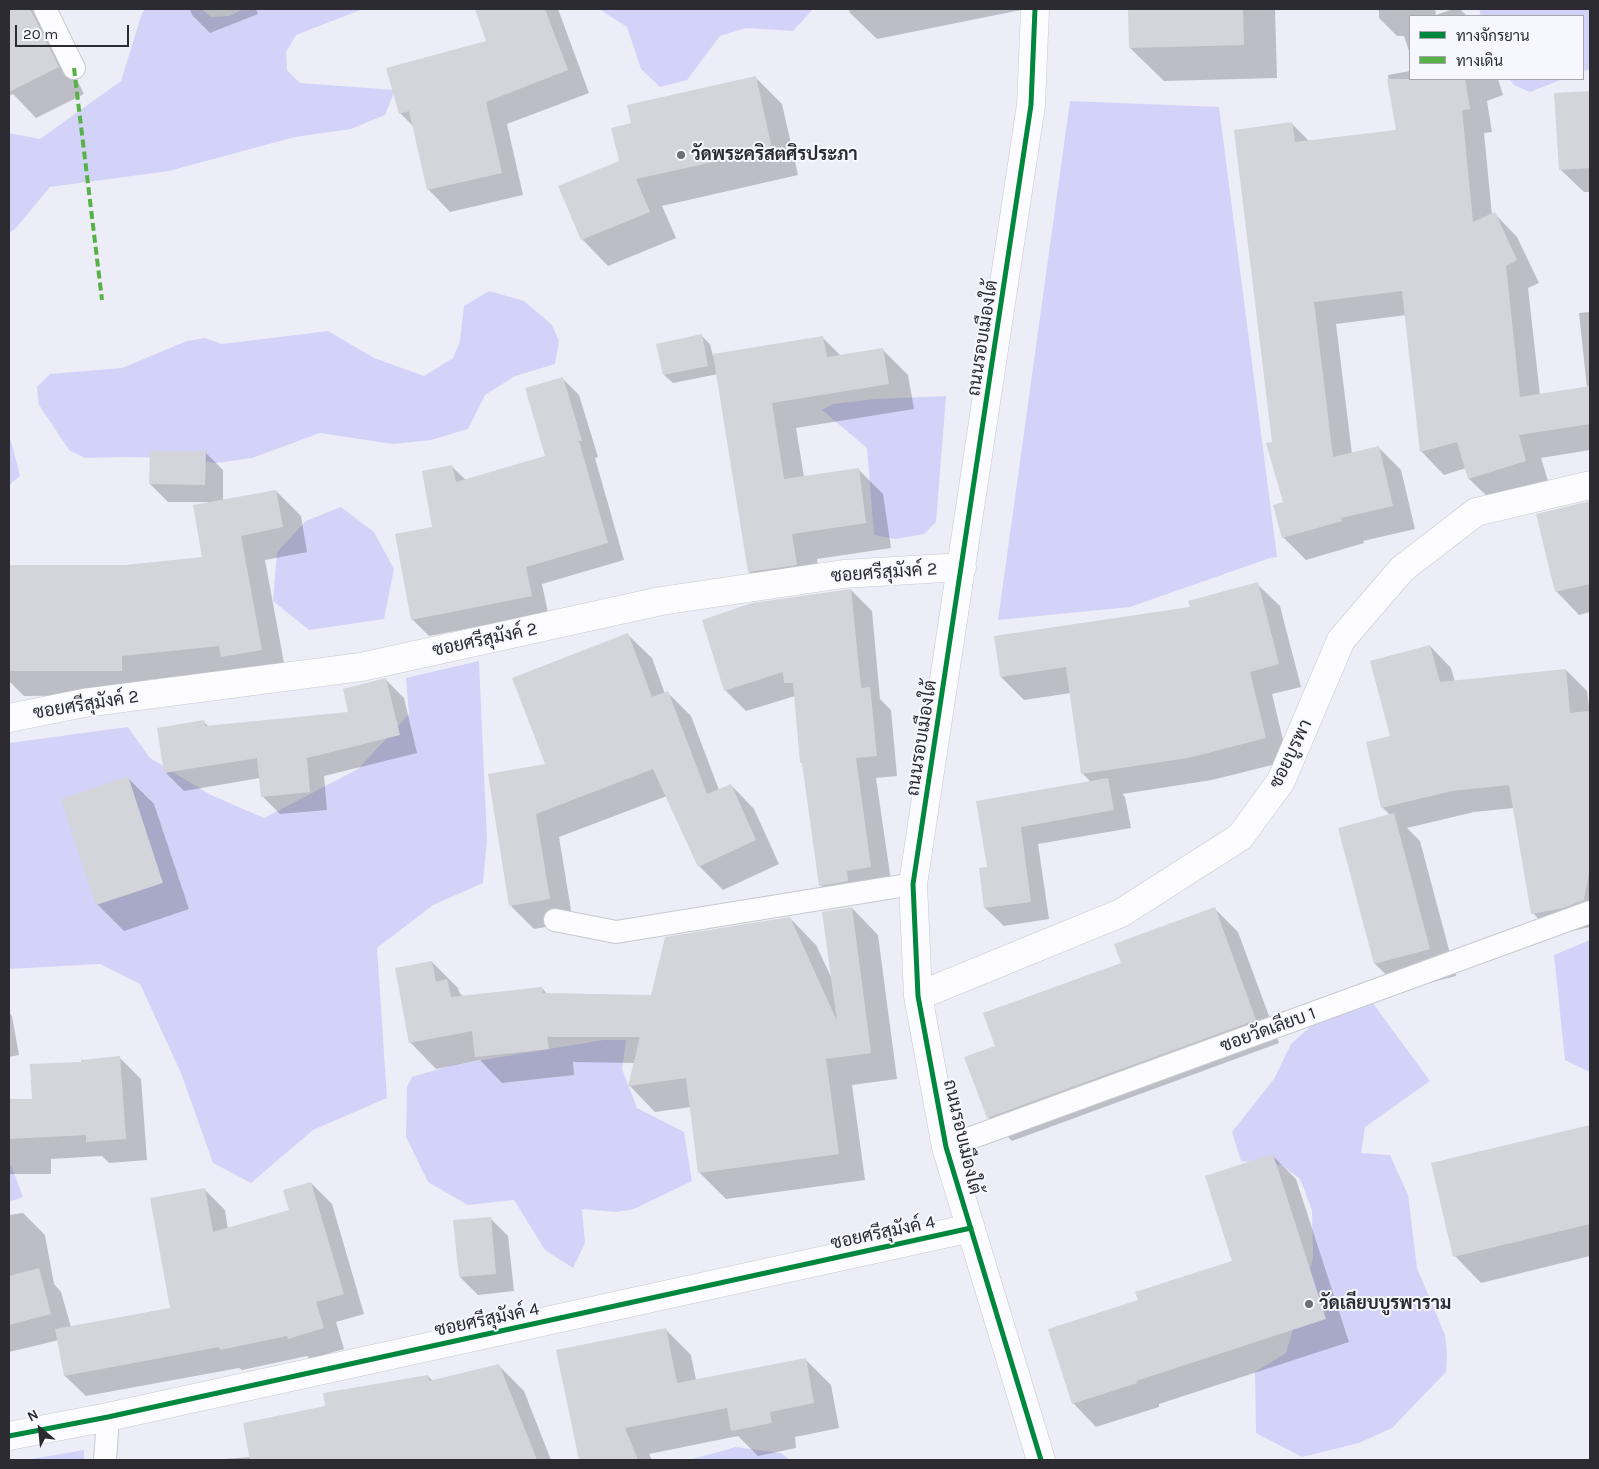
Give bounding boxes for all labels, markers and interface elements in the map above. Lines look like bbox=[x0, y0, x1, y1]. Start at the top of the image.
scale bar bbox=[18, 15, 131, 47]
legend bbox=[1409, 15, 1584, 80]
text: 20 m bbox=[23, 25, 58, 43]
text: ทางจักรยาน bbox=[1456, 27, 1530, 45]
text: ทางเดิน bbox=[1456, 52, 1503, 70]
place label: วัดพระคริสตศิรประภา bbox=[691, 144, 858, 166]
marker: วัดพระคริสตศิรประภา bbox=[675, 149, 687, 161]
street label: ถนนรอบเมืองใต้ bbox=[963, 278, 1003, 398]
street label: ซอยศรีสุมังค์ 2 bbox=[830, 559, 938, 587]
street label: ซอยศรีสุมังค์ 2 bbox=[431, 618, 539, 662]
street label: ถนนรอบเมืองใต้ bbox=[902, 678, 942, 798]
street label: ซอยศรีสุมังค์ 2 bbox=[32, 686, 140, 724]
street label: ซอยบูรพา bbox=[1265, 716, 1317, 792]
street label: ซอยวัดเลียบ 1 bbox=[1217, 1003, 1319, 1057]
street label: ถนนรอบเมืองใต้ bbox=[938, 1077, 986, 1197]
street label: ซอยศรีสุมังค์ 4 bbox=[829, 1211, 937, 1255]
place label: วัดเลียบบูรพาราม bbox=[1319, 1293, 1451, 1315]
street label: ซอยศรีสุมังค์ 4 bbox=[433, 1298, 541, 1342]
marker: วัดเลียบบูรพาราม bbox=[1303, 1298, 1315, 1310]
north arrow bbox=[15, 1404, 65, 1454]
text: N bbox=[24, 1405, 41, 1425]

